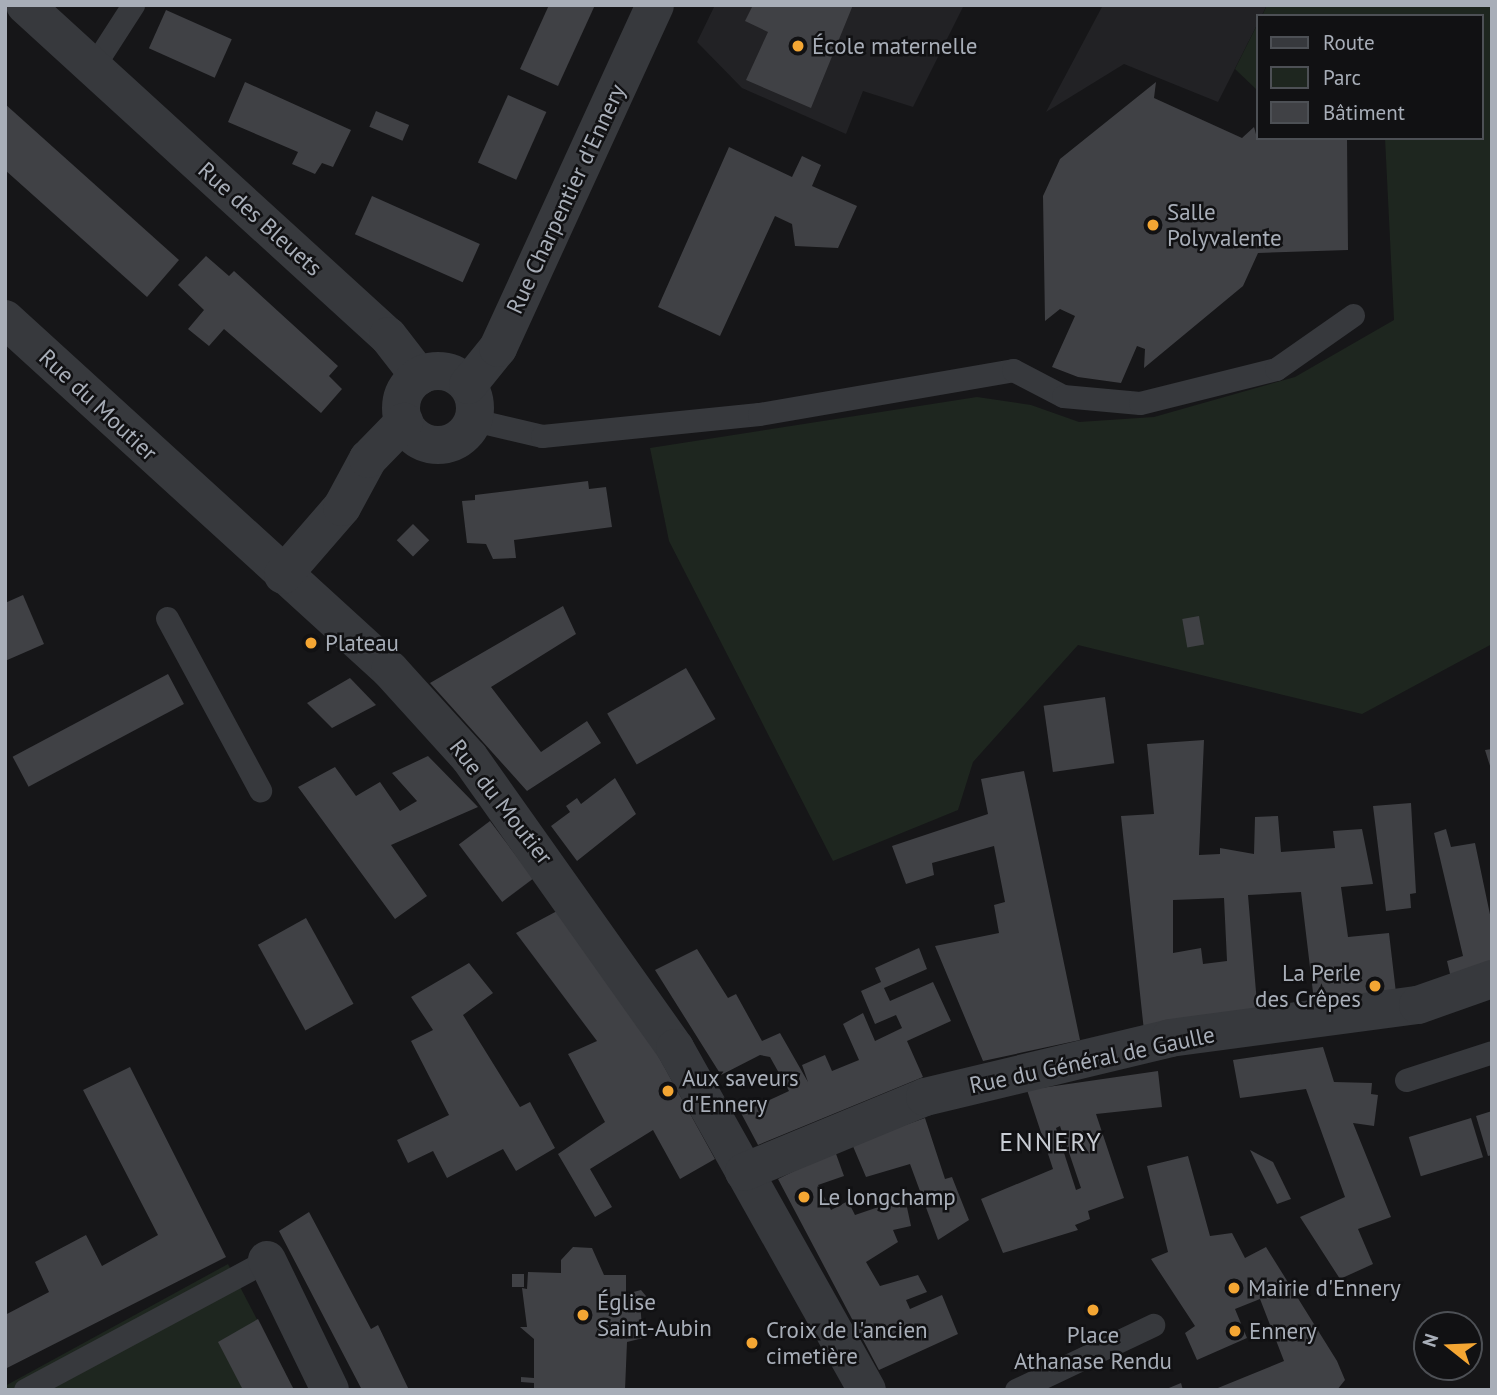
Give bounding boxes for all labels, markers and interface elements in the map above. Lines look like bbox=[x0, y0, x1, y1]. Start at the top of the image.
legend bbox=[1256, 14, 1483, 140]
text: Route bbox=[1323, 29, 1375, 56]
place label: École maternelle bbox=[812, 32, 978, 60]
marker: École maternelle bbox=[790, 38, 806, 54]
text: Parc bbox=[1323, 64, 1361, 91]
street label: Rue Charpentier d'Ennery bbox=[501, 80, 631, 318]
text: Bâtiment bbox=[1323, 99, 1405, 126]
street label: Rue des Bleuets bbox=[192, 156, 328, 282]
place label: Salle Polyvalente bbox=[1167, 198, 1282, 252]
marker: Salle Polyvalente bbox=[1145, 217, 1161, 233]
street label: Rue du Moutier bbox=[33, 343, 163, 467]
place label: Plateau bbox=[325, 629, 399, 657]
marker: Plateau bbox=[303, 635, 319, 651]
street label: Rue du Moutier bbox=[444, 734, 558, 870]
place label: La Perle des Crêpes bbox=[1255, 959, 1361, 1013]
marker: La Perle des Crêpes bbox=[1367, 978, 1383, 994]
street label: Rue du Général de Gaulle bbox=[967, 1021, 1217, 1099]
place label: Aux saveurs d'Ennery bbox=[682, 1064, 799, 1118]
marker: Aux saveurs d'Ennery bbox=[660, 1083, 676, 1099]
district label: ENNERY bbox=[1000, 1126, 1102, 1158]
place label: Le longchamp bbox=[818, 1183, 956, 1211]
marker: Le longchamp bbox=[796, 1189, 812, 1205]
place label: Mairie d'Ennery bbox=[1248, 1274, 1401, 1302]
marker: Mairie d'Ennery bbox=[1226, 1280, 1242, 1296]
place label: Église Saint-Aubin bbox=[597, 1288, 712, 1342]
marker: Place Athanase Rendu bbox=[1085, 1302, 1101, 1318]
marker: Église Saint-Aubin bbox=[575, 1307, 591, 1323]
north arrow bbox=[1413, 1311, 1483, 1381]
place label: Croix de l'ancien cimetière bbox=[766, 1316, 928, 1370]
place label: Ennery bbox=[1249, 1317, 1317, 1345]
place label: Place Athanase Rendu bbox=[1014, 1321, 1172, 1375]
marker: Ennery bbox=[1227, 1323, 1243, 1339]
text: N bbox=[1417, 1330, 1443, 1350]
marker: Croix de l'ancien cimetière bbox=[744, 1335, 760, 1351]

